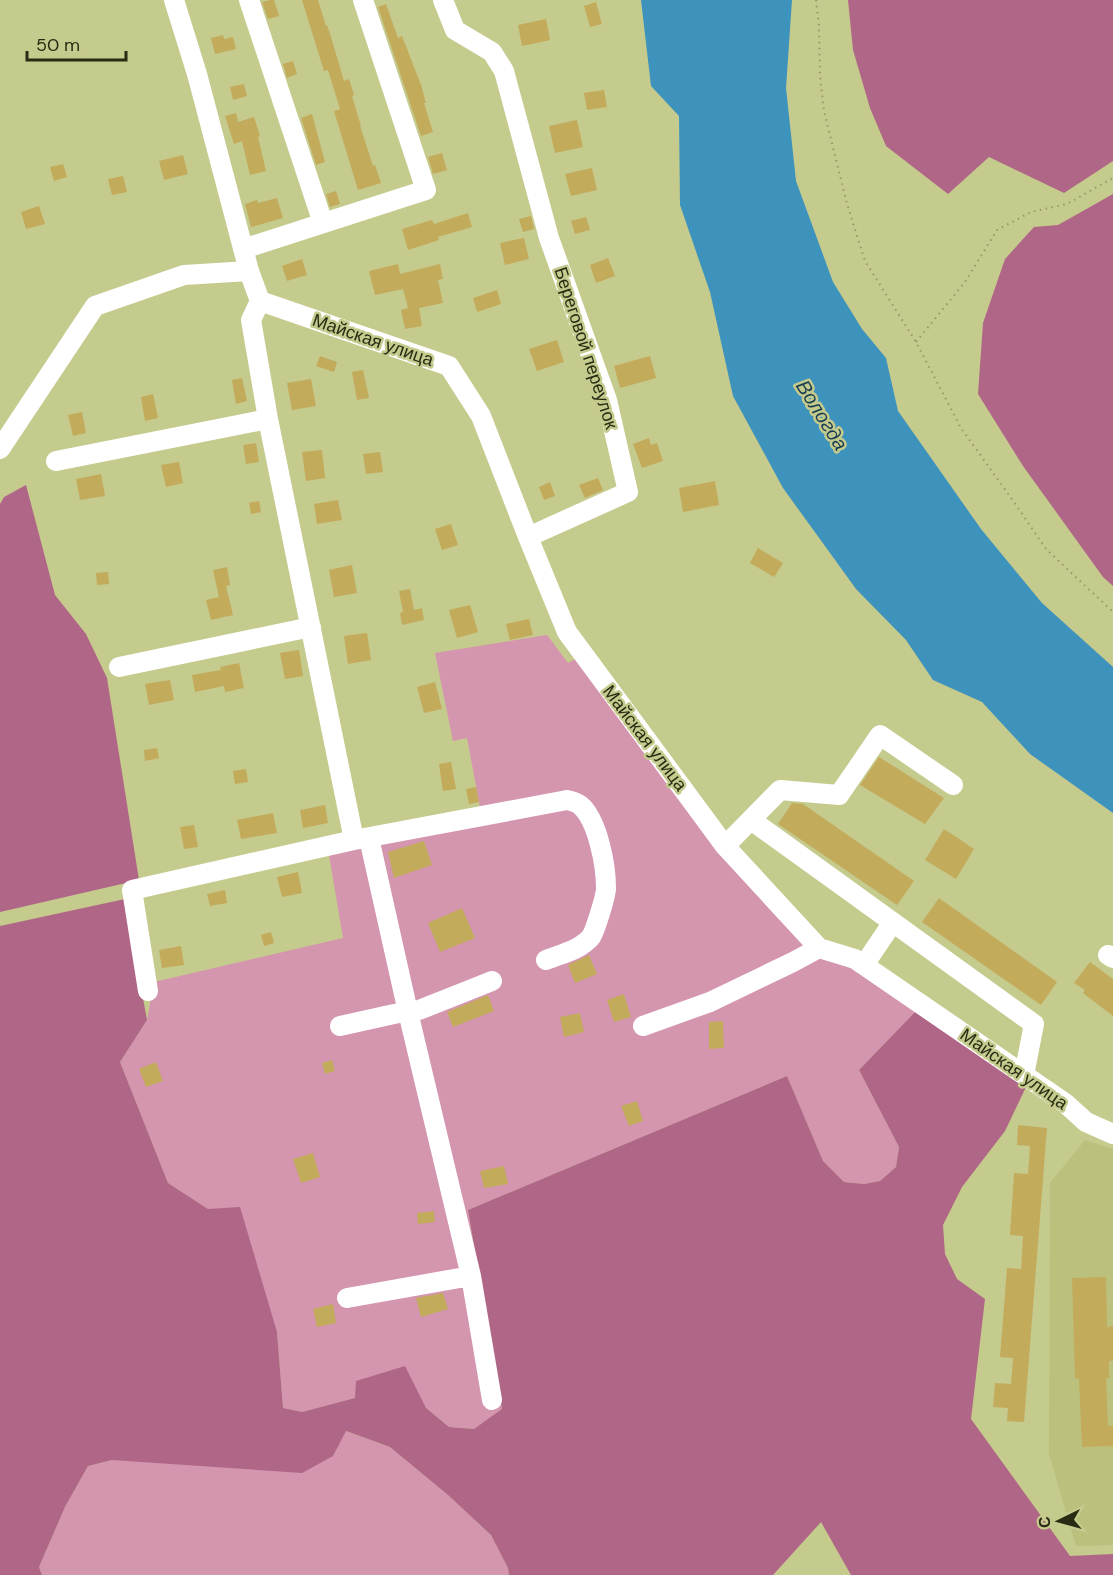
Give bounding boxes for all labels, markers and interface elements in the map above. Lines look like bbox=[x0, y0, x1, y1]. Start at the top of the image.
scale bar bbox=[27, 24, 126, 62]
text: 50 m bbox=[36, 33, 80, 57]
street label: Береговой переулок bbox=[548, 264, 624, 432]
street label: Майская улица bbox=[309, 308, 438, 372]
water label: Вологда bbox=[790, 375, 854, 455]
street label: Майская улица bbox=[597, 680, 693, 797]
street label: Майская улица bbox=[955, 1023, 1074, 1116]
north arrow bbox=[1029, 1491, 1089, 1551]
text: С bbox=[1034, 1515, 1056, 1529]

